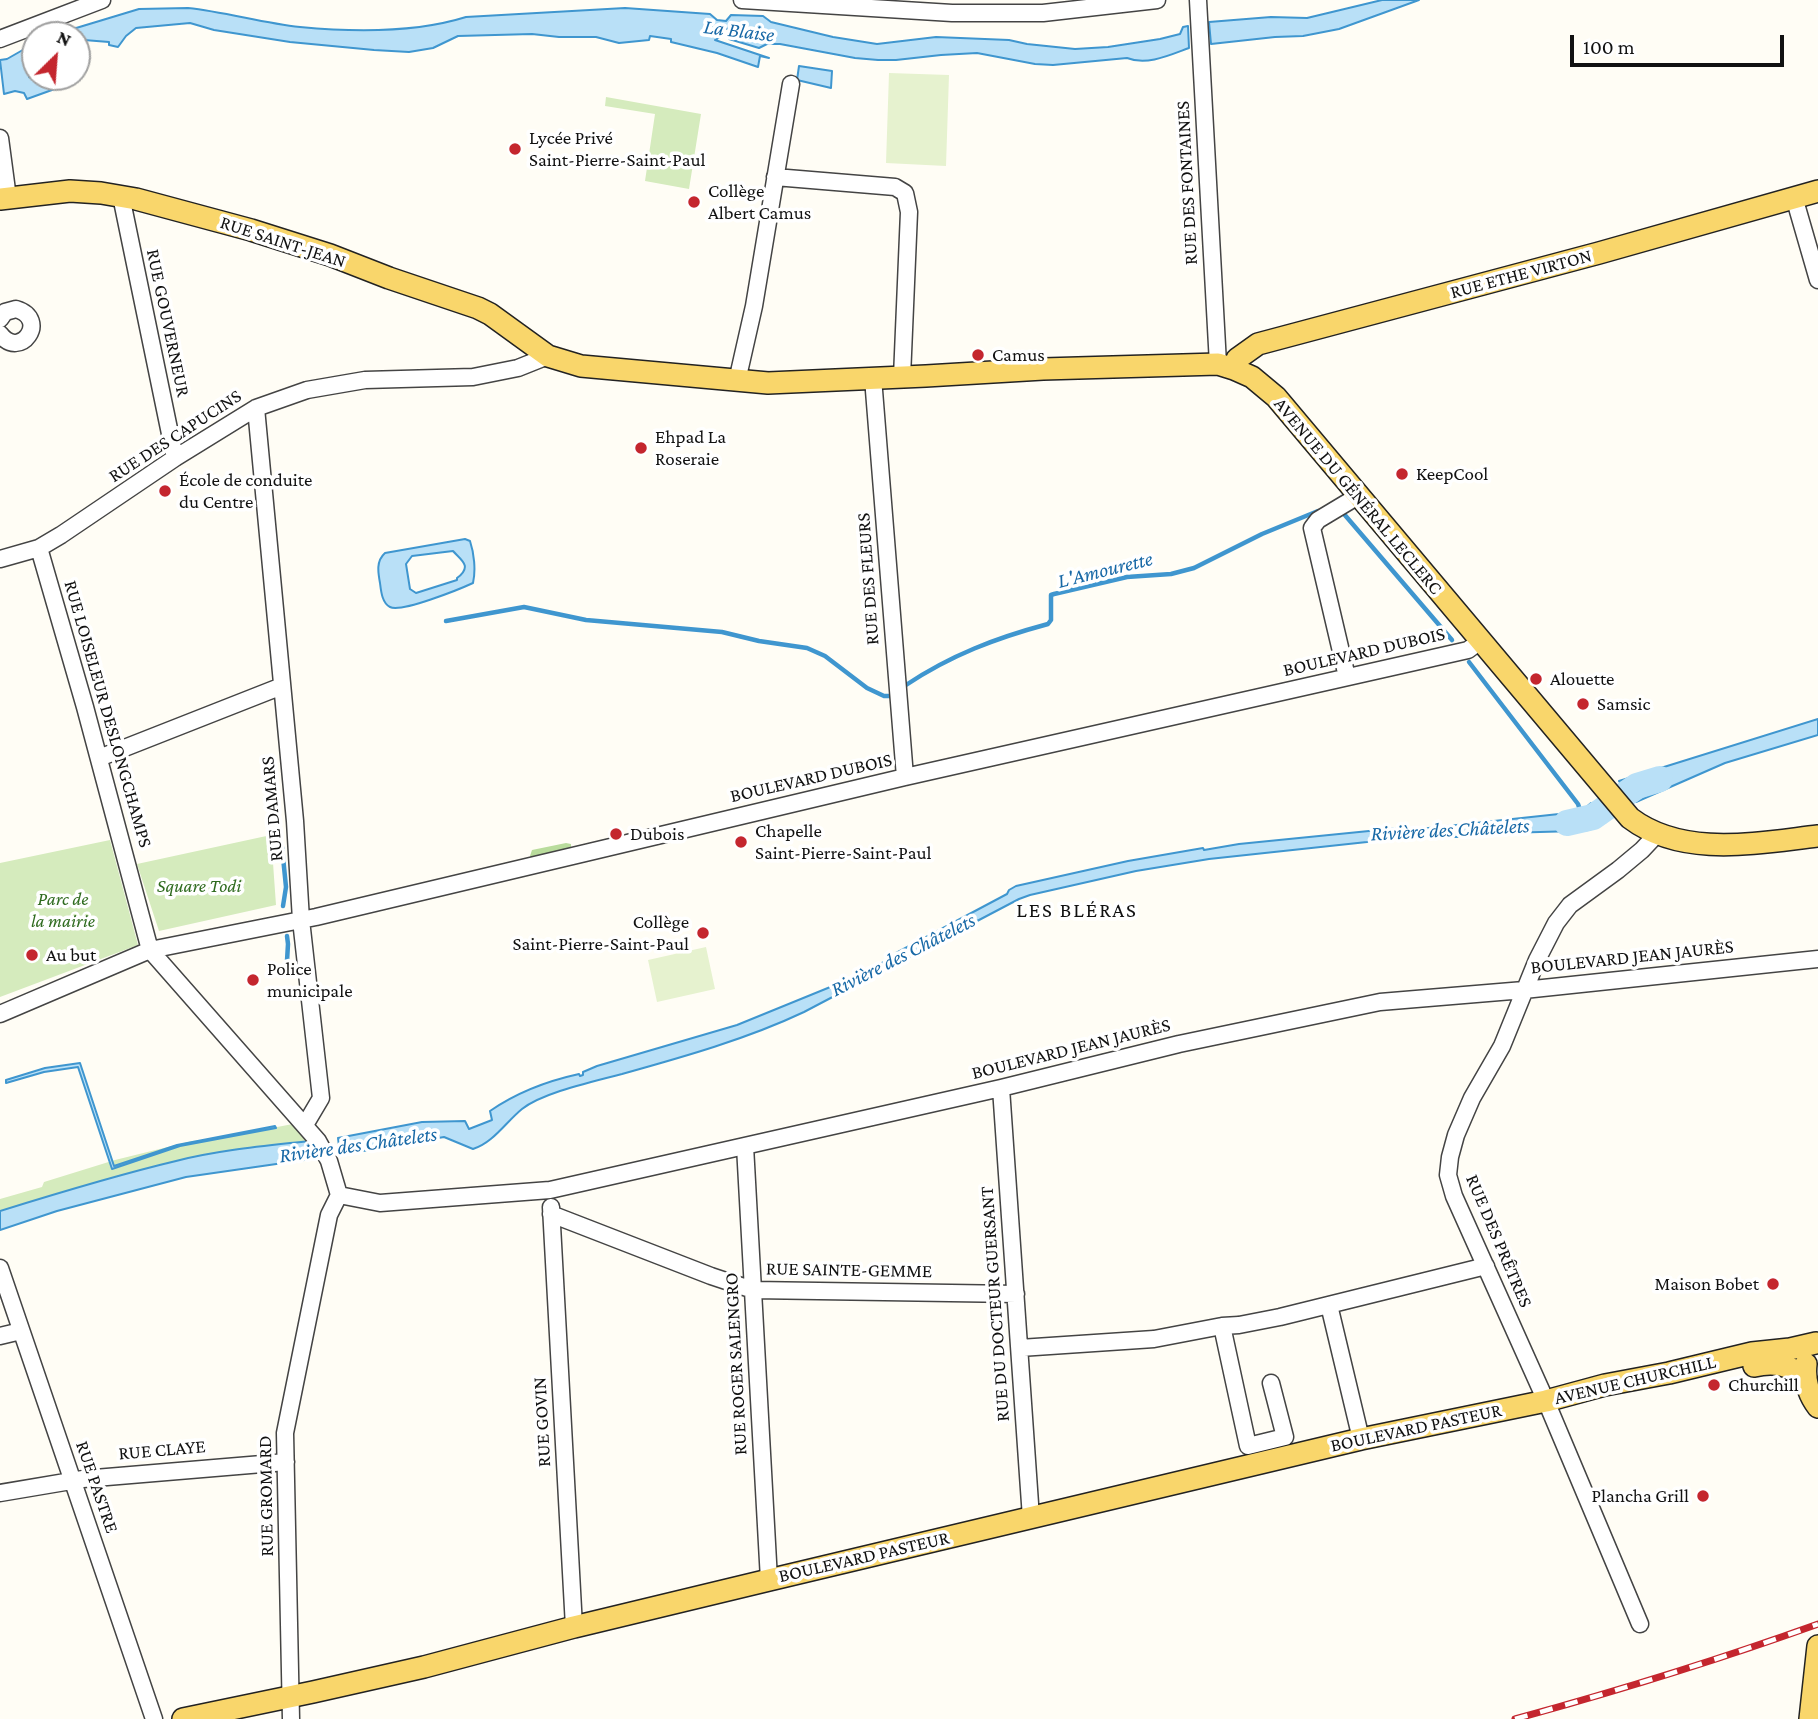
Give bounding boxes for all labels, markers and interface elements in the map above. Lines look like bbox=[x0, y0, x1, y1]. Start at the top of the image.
water label: La Blaise bbox=[702, 14, 776, 48]
north arrow bbox=[21, 21, 91, 91]
scale bar bbox=[1573, 21, 1786, 65]
text: N bbox=[54, 26, 75, 51]
text: 100 m bbox=[1583, 35, 1635, 59]
street label: RUE DES FONTAINES bbox=[1171, 100, 1203, 266]
place label: Lycée Privé Saint-Pierre-Saint-Paul bbox=[529, 127, 705, 171]
marker: Lycée Privé Saint-Pierre-Saint-Paul bbox=[507, 141, 523, 157]
place label: Collège Albert Camus bbox=[708, 180, 811, 224]
marker: Collège Albert Camus bbox=[686, 194, 702, 210]
street label: RUE SAINT-JEAN bbox=[217, 211, 349, 273]
street label: RUE ETHE VIRTON bbox=[1448, 244, 1594, 304]
street label: RUE GOUVERNEUR bbox=[141, 247, 195, 399]
place label: Camus bbox=[992, 344, 1045, 366]
marker: Camus bbox=[970, 347, 986, 363]
street label: RUE DES CAPUCINS bbox=[104, 385, 246, 487]
street label: AVENUE DU GÉNÉRAL LECLERC bbox=[1269, 393, 1447, 599]
place label: Ehpad La Roseraie bbox=[655, 426, 726, 470]
marker: Ehpad La Roseraie bbox=[633, 440, 649, 456]
place label: KeepCool bbox=[1416, 463, 1488, 485]
marker: KeepCool bbox=[1394, 466, 1410, 482]
place label: École de conduite du Centre bbox=[179, 469, 312, 513]
marker: École de conduite du Centre bbox=[157, 483, 173, 499]
street label: RUE DES FLEURS bbox=[852, 512, 884, 646]
water label: L'Amourette bbox=[1055, 546, 1155, 594]
street label: RUE LOISELEUR DESLONGCHAMPS bbox=[59, 578, 157, 850]
street label: BOULEVARD DUBOIS bbox=[1281, 622, 1447, 682]
place label: Alouette bbox=[1550, 668, 1614, 690]
marker: Alouette bbox=[1528, 671, 1544, 687]
place label: Samsic bbox=[1597, 693, 1650, 715]
marker: Samsic bbox=[1575, 696, 1591, 712]
street label: BOULEVARD DUBOIS bbox=[728, 748, 894, 808]
street label: RUE DAMARS bbox=[256, 755, 288, 863]
water label: Rivière des Châtelets bbox=[1370, 813, 1530, 847]
place label: Chapelle Saint-Pierre-Saint-Paul bbox=[755, 820, 931, 864]
place label: Dubois bbox=[630, 823, 684, 845]
marker: Dubois bbox=[608, 826, 624, 842]
marker: Chapelle Saint-Pierre-Saint-Paul bbox=[733, 834, 749, 850]
park label: Square Todi bbox=[157, 875, 241, 897]
park label: Parc de la mairie bbox=[31, 888, 95, 932]
district label: LES BLÉRAS bbox=[1017, 898, 1137, 924]
water label: Rivière des Châtelets bbox=[826, 908, 980, 1002]
place label: Collège Saint-Pierre-Saint-Paul bbox=[513, 911, 689, 955]
marker: Collège Saint-Pierre-Saint-Paul bbox=[695, 925, 711, 941]
street label: BOULEVARD JEAN JAURÈS bbox=[1529, 935, 1735, 979]
place label: Au but bbox=[46, 944, 96, 966]
marker: Au but bbox=[24, 947, 40, 963]
place label: Police municipale bbox=[267, 958, 352, 1002]
marker: Police municipale bbox=[245, 972, 261, 988]
street label: BOULEVARD JEAN JAURÈS bbox=[969, 1013, 1173, 1085]
water label: Rivière des Châtelets bbox=[278, 1121, 438, 1169]
street label: RUE DES PRÊTRES bbox=[1461, 1171, 1537, 1311]
street label: RUE DU DOCTEUR GUERSANT bbox=[975, 1185, 1015, 1423]
street label: RUE SAINTE-GEMME bbox=[766, 1257, 932, 1283]
street label: RUE ROGER SALENGRO bbox=[720, 1272, 752, 1456]
place label: Maison Bobet bbox=[1655, 1273, 1759, 1295]
marker: Maison Bobet bbox=[1765, 1276, 1781, 1292]
street label: AVENUE CHURCHILL bbox=[1552, 1350, 1718, 1410]
place label: Churchill bbox=[1728, 1374, 1799, 1396]
street label: RUE GOVIN bbox=[528, 1376, 556, 1468]
marker: Churchill bbox=[1706, 1377, 1722, 1393]
street label: BOULEVARD PASTEUR bbox=[1328, 1399, 1504, 1457]
street label: RUE CLAYE bbox=[117, 1435, 207, 1465]
street label: RUE GROMARD bbox=[254, 1435, 278, 1557]
street label: RUE PASTRE bbox=[71, 1438, 123, 1536]
place label: Plancha Grill bbox=[1591, 1485, 1689, 1507]
marker: Plancha Grill bbox=[1695, 1488, 1711, 1504]
street label: BOULEVARD PASTEUR bbox=[776, 1526, 952, 1588]

